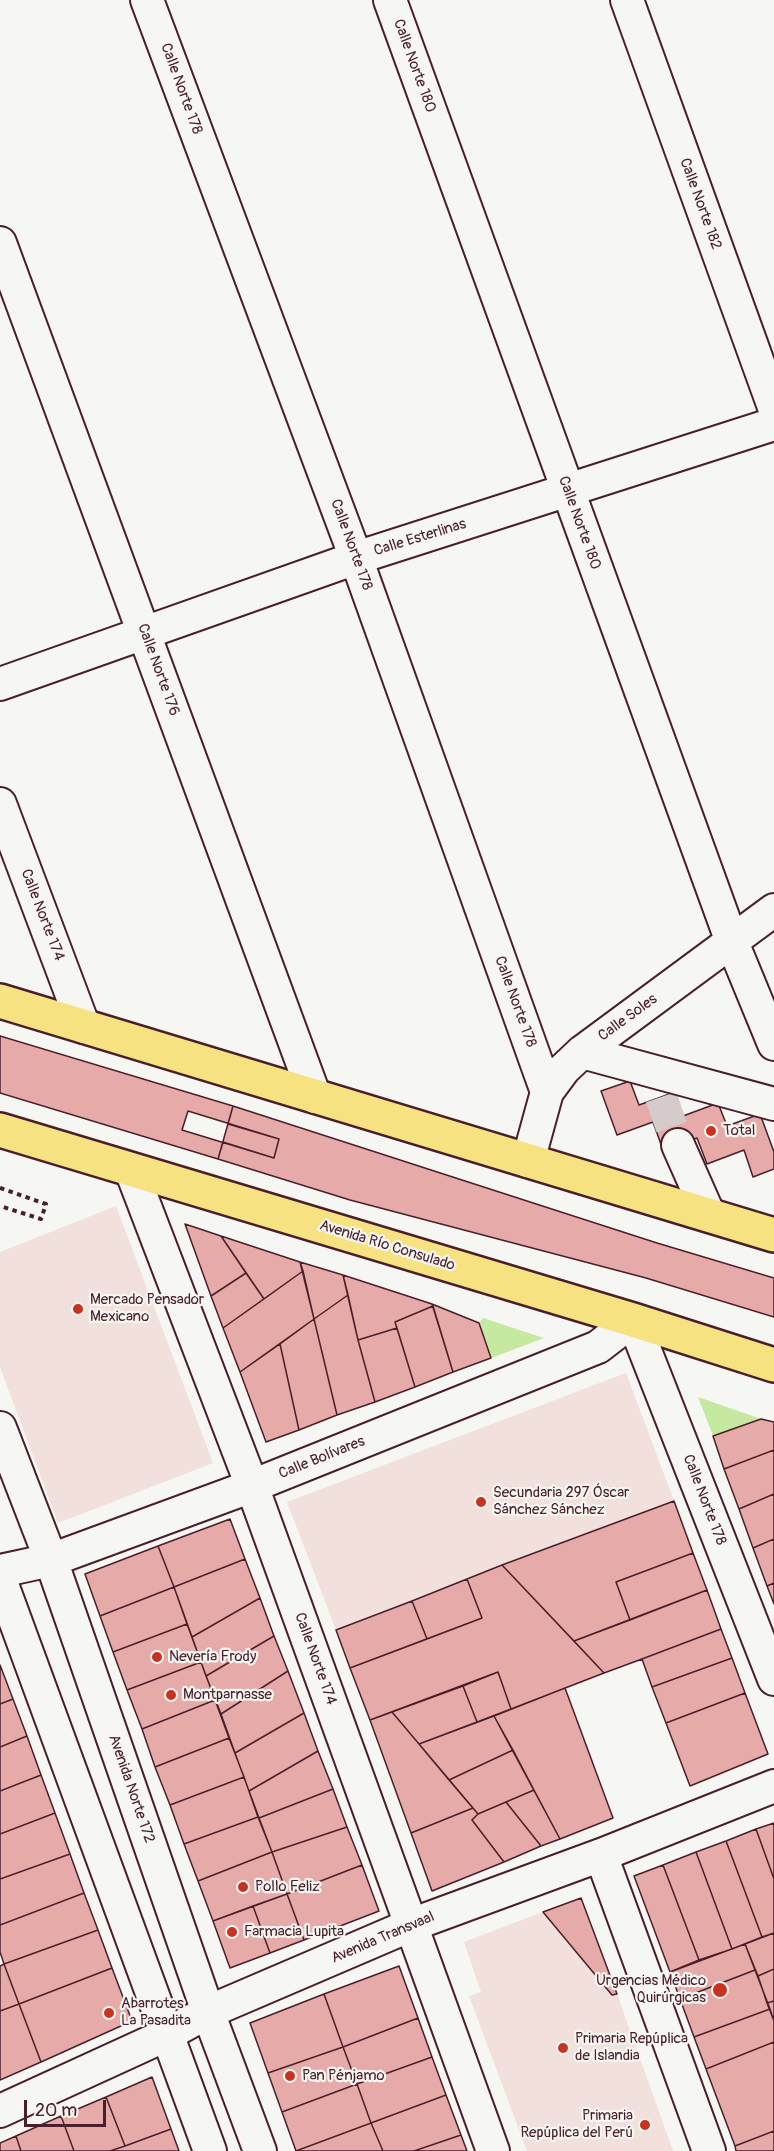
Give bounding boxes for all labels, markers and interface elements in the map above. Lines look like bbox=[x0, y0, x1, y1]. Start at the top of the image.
street label: Calle Norte 180 bbox=[389, 17, 439, 115]
street label: Calle Norte 178 bbox=[156, 41, 206, 137]
street label: Calle Norte 182 bbox=[675, 156, 725, 252]
street label: Calle Norte 180 bbox=[554, 474, 604, 572]
street label: Calle Norte 178 bbox=[326, 497, 376, 593]
street label: Calle Esterlinas bbox=[372, 515, 468, 561]
street label: Calle Norte 176 bbox=[133, 621, 183, 719]
street label: Calle Norte 174 bbox=[16, 867, 68, 963]
street label: Calle Norte 178 bbox=[490, 954, 540, 1050]
street label: Calle Soles bbox=[595, 991, 661, 1045]
place label: Total bbox=[723, 1122, 755, 1140]
marker: Total bbox=[704, 1124, 718, 1138]
street label: Avenida Río Consulado bbox=[317, 1217, 457, 1275]
place label: Mercado Pensador Mexicano bbox=[90, 1291, 204, 1326]
marker: Mercado Pensador Mexicano bbox=[71, 1302, 85, 1316]
street label: Calle Bolívares bbox=[276, 1433, 368, 1483]
street label: Calle Norte 178 bbox=[678, 1452, 730, 1548]
place label: Secundaria 297 Óscar Sánchez Sánchez bbox=[493, 1484, 629, 1519]
marker: Secundaria 297 Óscar Sánchez Sánchez bbox=[474, 1495, 488, 1509]
street label: Calle Norte 174 bbox=[290, 1610, 340, 1708]
place label: Nevería Frody bbox=[169, 1648, 256, 1666]
marker: Nevería Frody bbox=[150, 1650, 164, 1664]
place label: Montparnasse bbox=[183, 1686, 272, 1704]
marker: Montparnasse bbox=[164, 1688, 178, 1702]
street label: Avenida Norte 172 bbox=[104, 1732, 158, 1846]
place label: Pollo Feliz bbox=[255, 1878, 320, 1896]
marker: Pollo Feliz bbox=[236, 1880, 250, 1894]
street label: Avenida Transvaal bbox=[329, 1908, 437, 1968]
place label: Farmacia Lupita bbox=[244, 1923, 344, 1941]
marker: Farmacia Lupita bbox=[225, 1925, 239, 1939]
place label: Urgencias Médico Quirúrgicas bbox=[596, 1972, 706, 2007]
marker: Urgencias Médico Quirúrgicas bbox=[711, 1981, 729, 1999]
place label: Abarrotes La Pasadita bbox=[121, 1995, 191, 2030]
marker: Abarrotes La Pasadita bbox=[102, 2006, 116, 2020]
place label: Primaria Repúplica de Islandia bbox=[575, 2030, 688, 2065]
marker: Primaria Repúplica de Islandia bbox=[556, 2041, 570, 2055]
place label: Pan Pénjamo bbox=[302, 2067, 384, 2085]
marker: Pan Pénjamo bbox=[283, 2069, 297, 2083]
scale bar bbox=[27, 2088, 110, 2126]
text: 20 m bbox=[35, 2099, 77, 2122]
place label: Primaria Repúplica del Perú bbox=[520, 2107, 633, 2142]
marker: Primaria Repúplica del Perú bbox=[638, 2118, 652, 2132]

